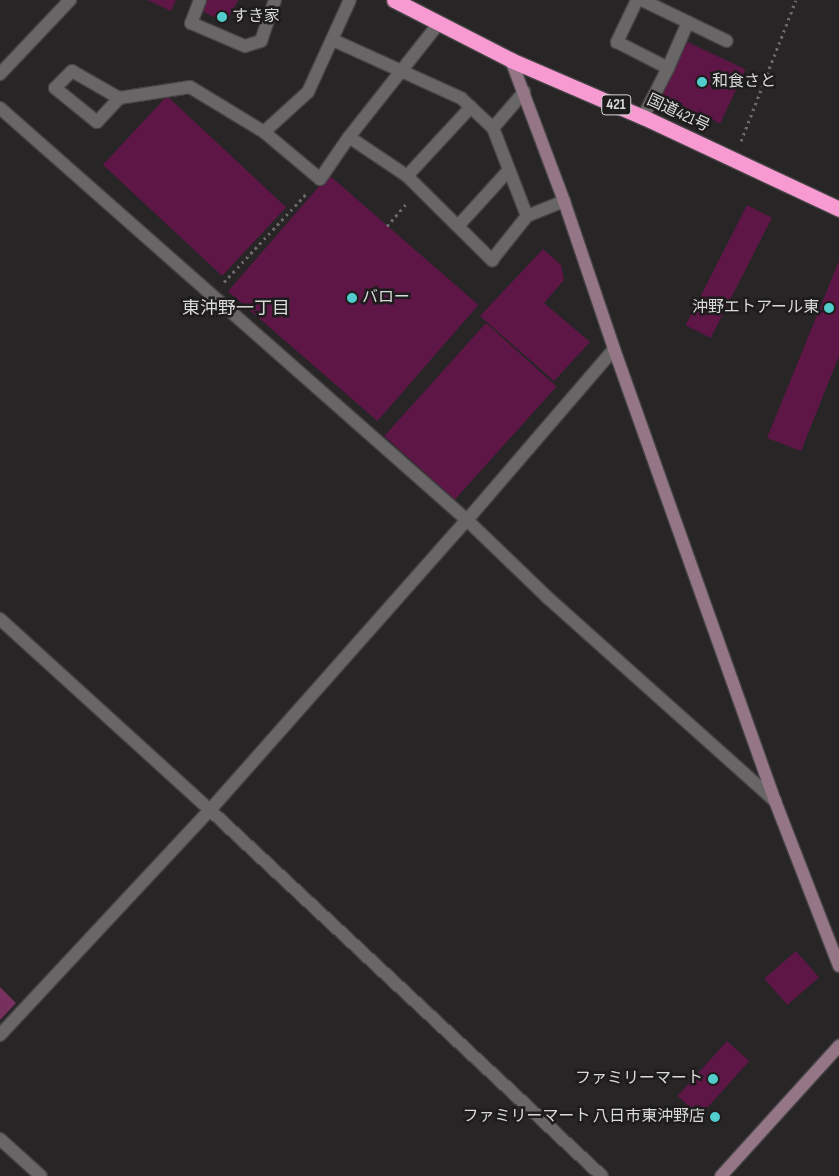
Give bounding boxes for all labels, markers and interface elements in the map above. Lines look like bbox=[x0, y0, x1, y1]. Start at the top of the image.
place label: すき家 bbox=[232, 7, 280, 27]
marker: すき家 bbox=[216, 11, 228, 23]
place label: 和食さと bbox=[712, 72, 776, 92]
marker: 和食さと bbox=[696, 76, 708, 88]
street label: 国道421号 bbox=[644, 91, 712, 137]
road number: 421 bbox=[601, 92, 631, 118]
place label: バロー bbox=[362, 288, 410, 308]
marker: バロー bbox=[346, 292, 358, 304]
district label: 東沖野一丁目 bbox=[182, 298, 290, 320]
place label: 沖野エトアール東 bbox=[692, 298, 819, 318]
marker: 沖野エトアール東 bbox=[823, 302, 835, 314]
place label: ファミリーマート bbox=[575, 1069, 703, 1089]
marker: ファミリーマート bbox=[707, 1073, 719, 1085]
place label: ファミリーマート 八日市東沖野店 bbox=[462, 1107, 705, 1127]
marker: ファミリーマート 八日市東沖野店 bbox=[709, 1111, 721, 1123]

